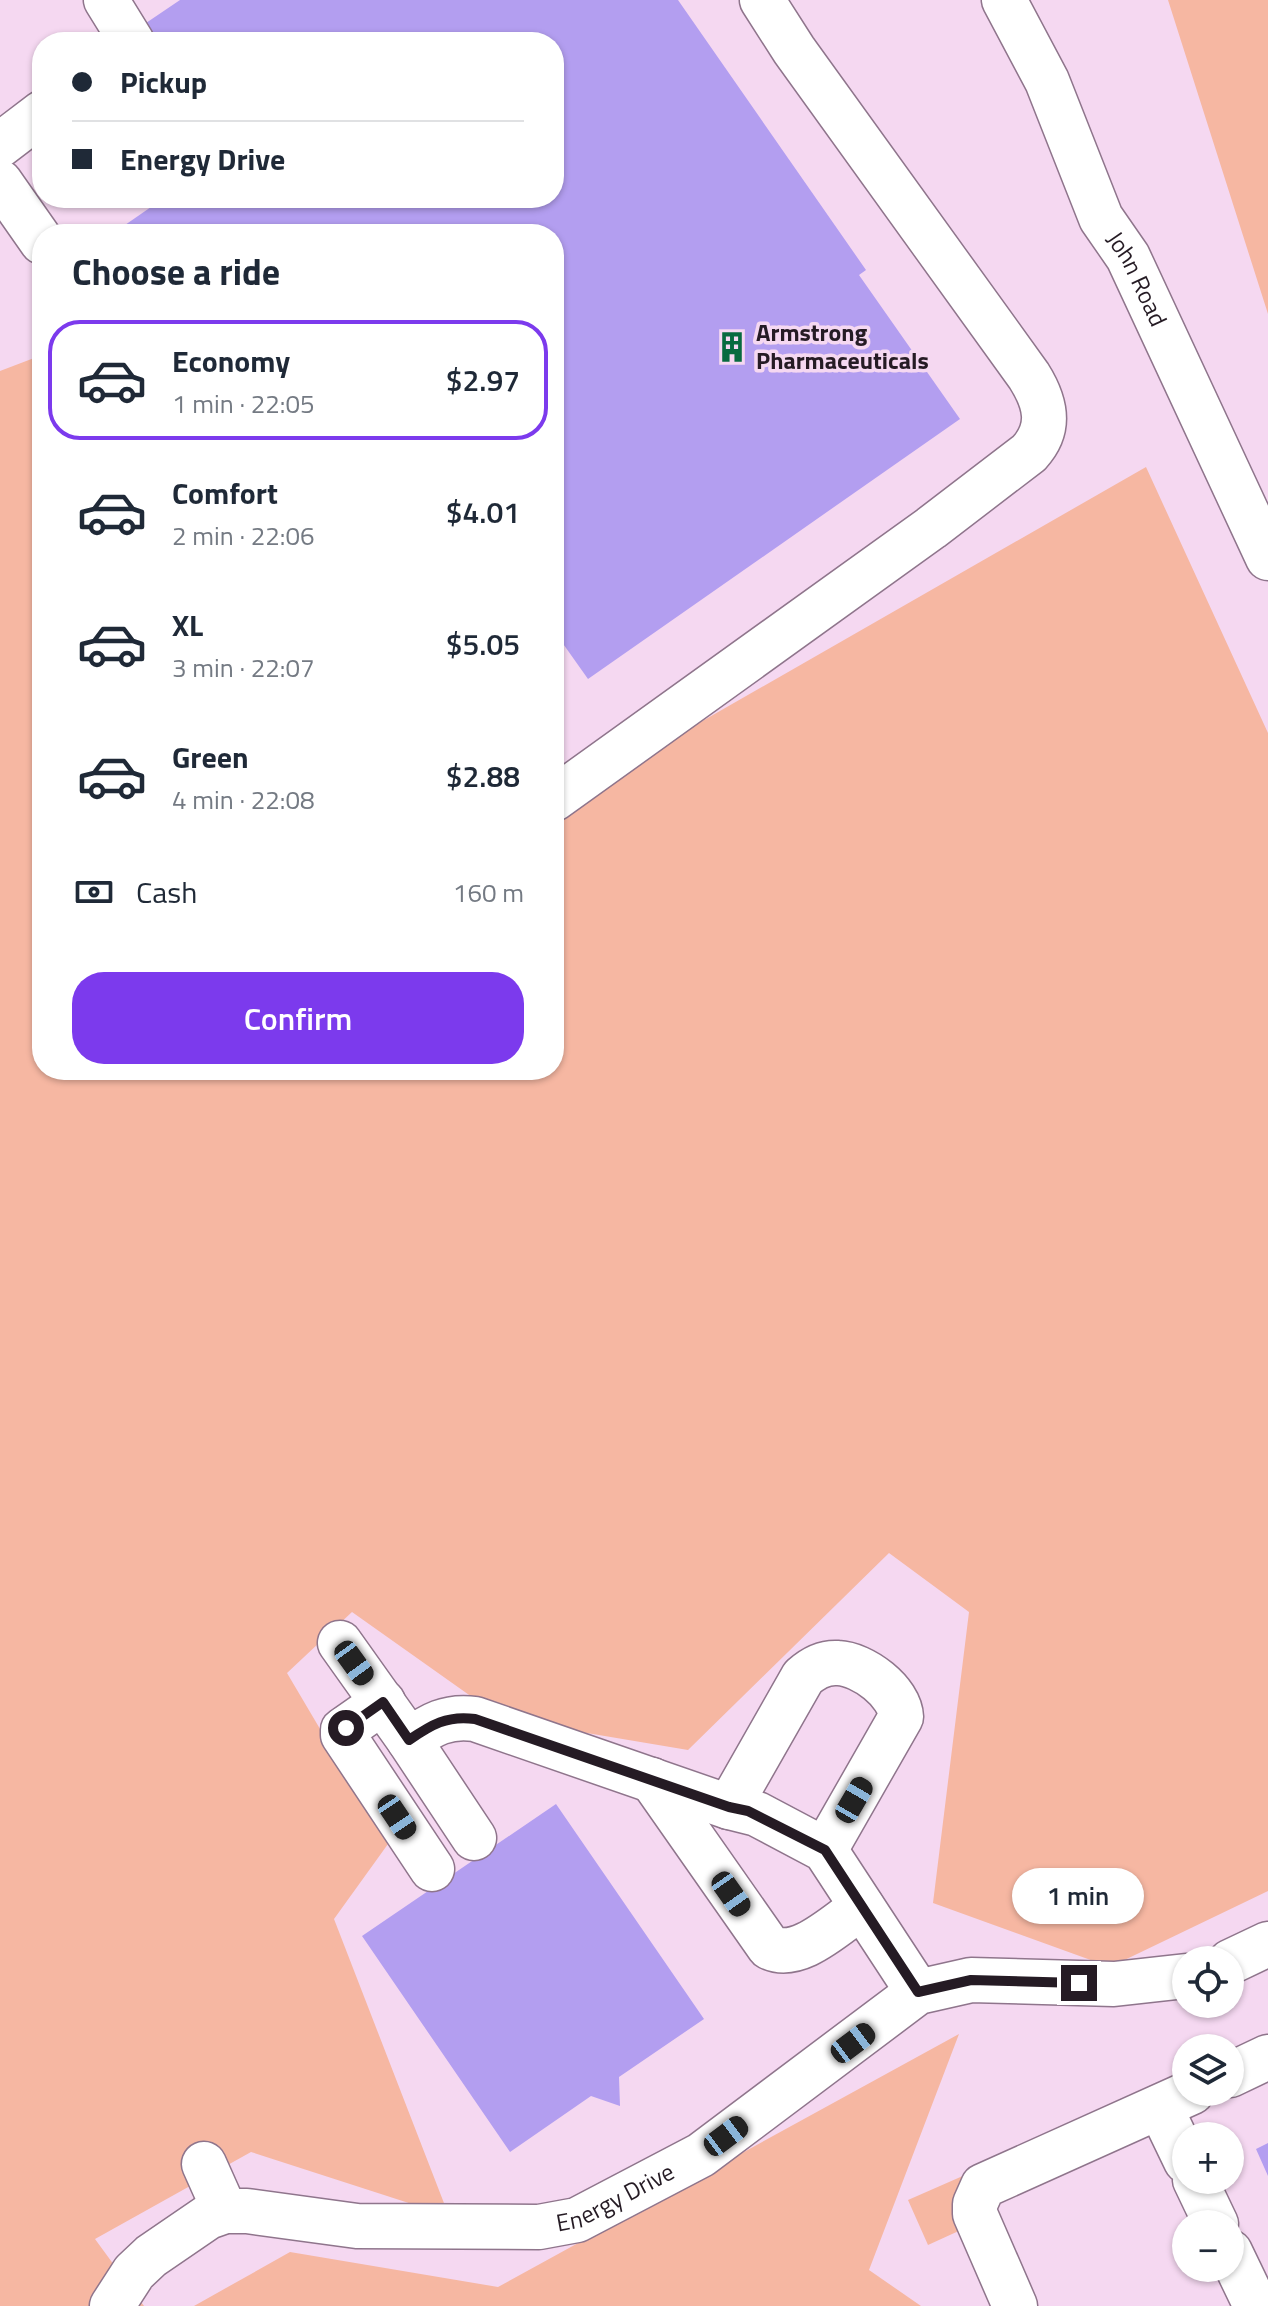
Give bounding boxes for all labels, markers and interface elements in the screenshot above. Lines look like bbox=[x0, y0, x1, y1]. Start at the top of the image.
text: Pickup bbox=[120, 59, 207, 105]
text: Energy Drive bbox=[120, 136, 285, 182]
street label: John Road bbox=[1098, 223, 1177, 332]
text: Choose a ride bbox=[72, 244, 280, 299]
place label: Armstrong Pharmaceuticals bbox=[756, 314, 929, 378]
building icon: Armstrong Pharmaceuticals bbox=[715, 330, 749, 364]
text: Economy bbox=[172, 338, 290, 384]
icon: car bbox=[76, 344, 148, 416]
text: $2.97 bbox=[446, 357, 520, 403]
text: 1 min · 22:05 bbox=[172, 384, 315, 423]
text: Comfort bbox=[172, 470, 278, 516]
icon: car bbox=[76, 476, 148, 548]
text: $4.01 bbox=[446, 489, 520, 535]
text: 2 min · 22:06 bbox=[172, 516, 315, 555]
text: XL bbox=[172, 602, 203, 648]
icon: car bbox=[76, 608, 148, 680]
text: $5.05 bbox=[446, 621, 520, 667]
text: 3 min · 22:07 bbox=[172, 648, 315, 687]
text: Green bbox=[172, 734, 249, 780]
icon: car bbox=[76, 740, 148, 812]
text: $2.88 bbox=[446, 753, 520, 799]
text: 4 min · 22:08 bbox=[172, 780, 315, 819]
text: Cash bbox=[136, 869, 197, 915]
icon: cash bbox=[72, 870, 116, 914]
text: 160 m bbox=[453, 873, 524, 912]
button: Confirm bbox=[72, 972, 524, 1064]
car bbox=[330, 1637, 378, 1689]
route start bbox=[328, 1710, 364, 1746]
car bbox=[832, 1773, 876, 1827]
car bbox=[374, 1790, 420, 1844]
car bbox=[707, 1867, 755, 1921]
callout: 1 min bbox=[1013, 1867, 1145, 1923]
text: 1 min bbox=[1047, 1876, 1109, 1915]
map controls bbox=[1172, 1946, 1244, 2282]
button: locate bbox=[1172, 1946, 1244, 2018]
route end bbox=[1061, 1965, 1097, 2001]
car bbox=[827, 2019, 879, 2067]
button: layers bbox=[1172, 2034, 1244, 2106]
car bbox=[700, 2112, 752, 2160]
button: + bbox=[1172, 2122, 1244, 2194]
street label: Energy Drive bbox=[553, 2153, 680, 2240]
button: − bbox=[1172, 2210, 1244, 2282]

